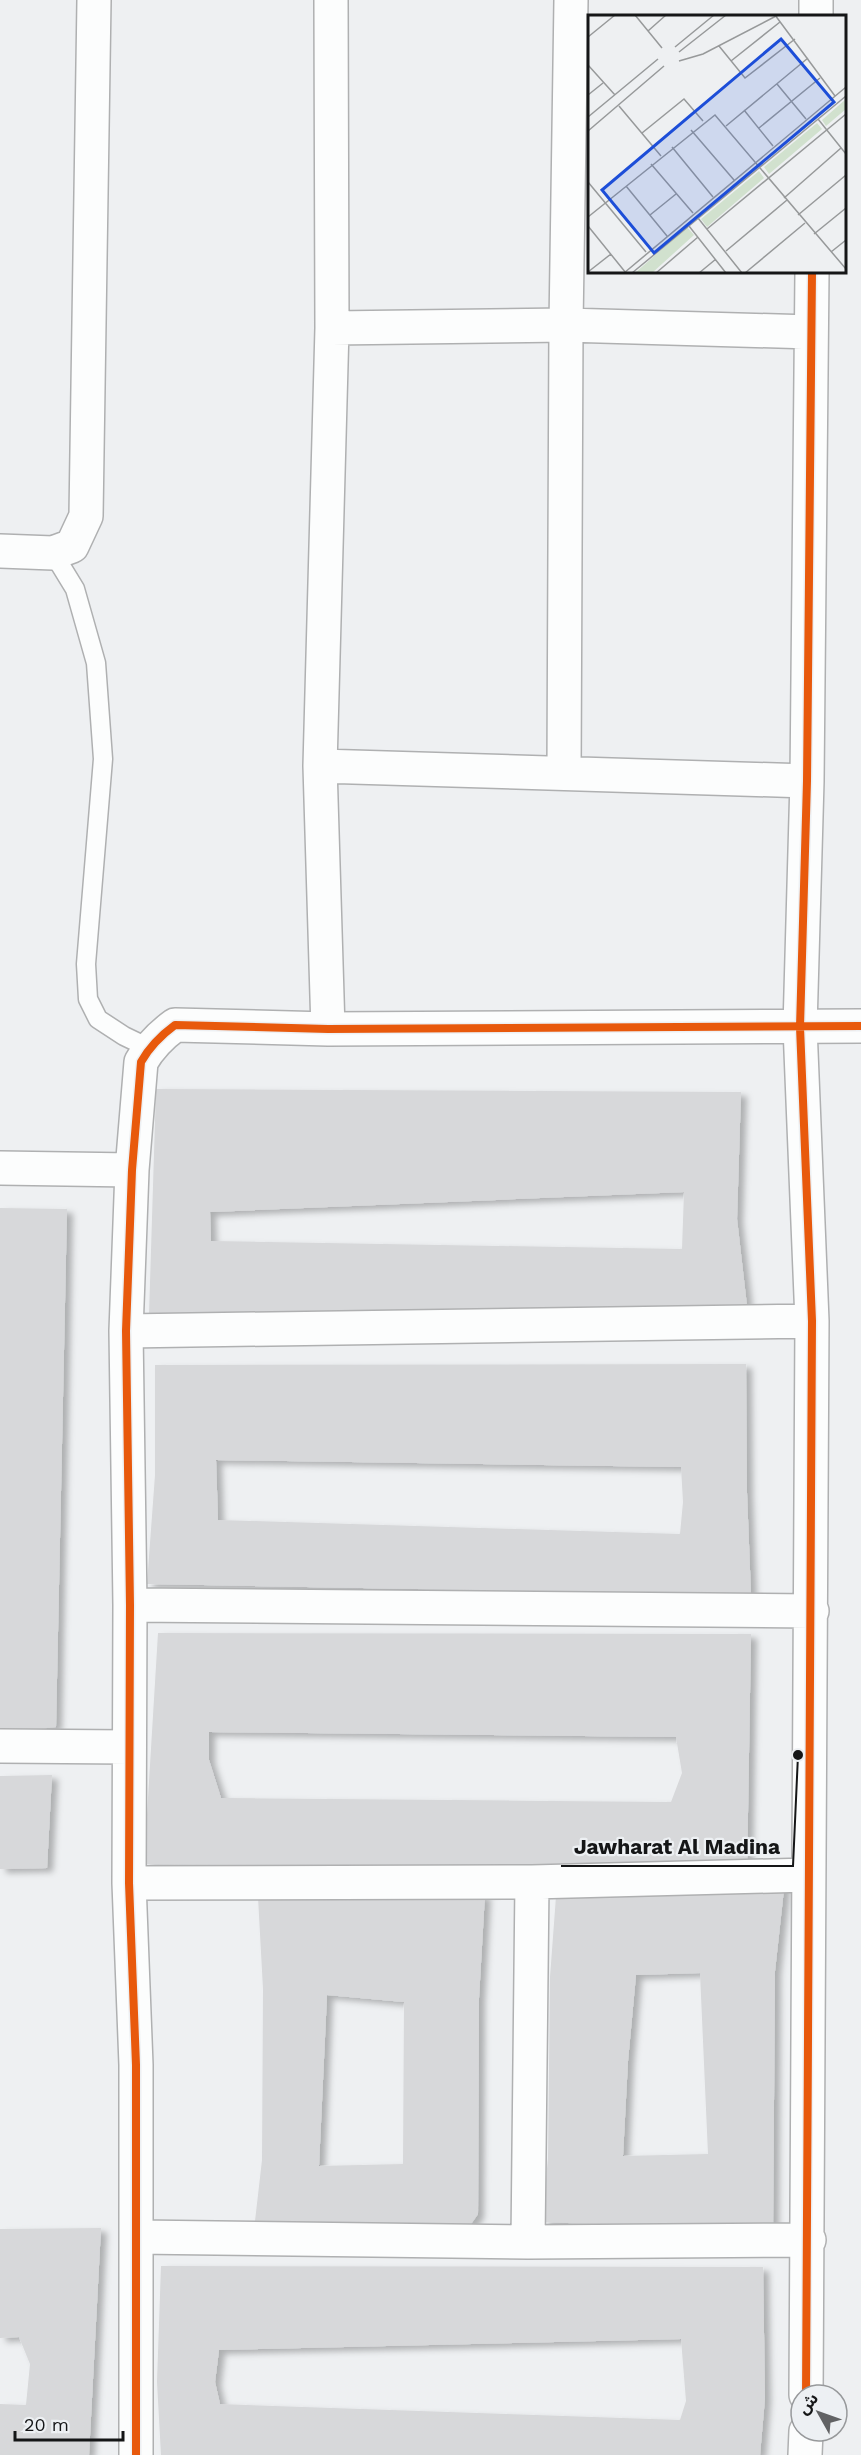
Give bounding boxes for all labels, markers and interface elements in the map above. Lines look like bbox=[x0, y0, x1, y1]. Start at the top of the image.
inset map bbox=[588, 15, 846, 273]
callout: Jawharat Al Madina bbox=[561, 1827, 793, 1866]
text: Jawharat Al Madina bbox=[574, 1834, 781, 1859]
north arrow bbox=[789, 2383, 849, 2443]
text: ش bbox=[794, 2389, 822, 2418]
scale bar bbox=[15, 2404, 123, 2442]
text: 20 m bbox=[24, 2414, 69, 2435]

